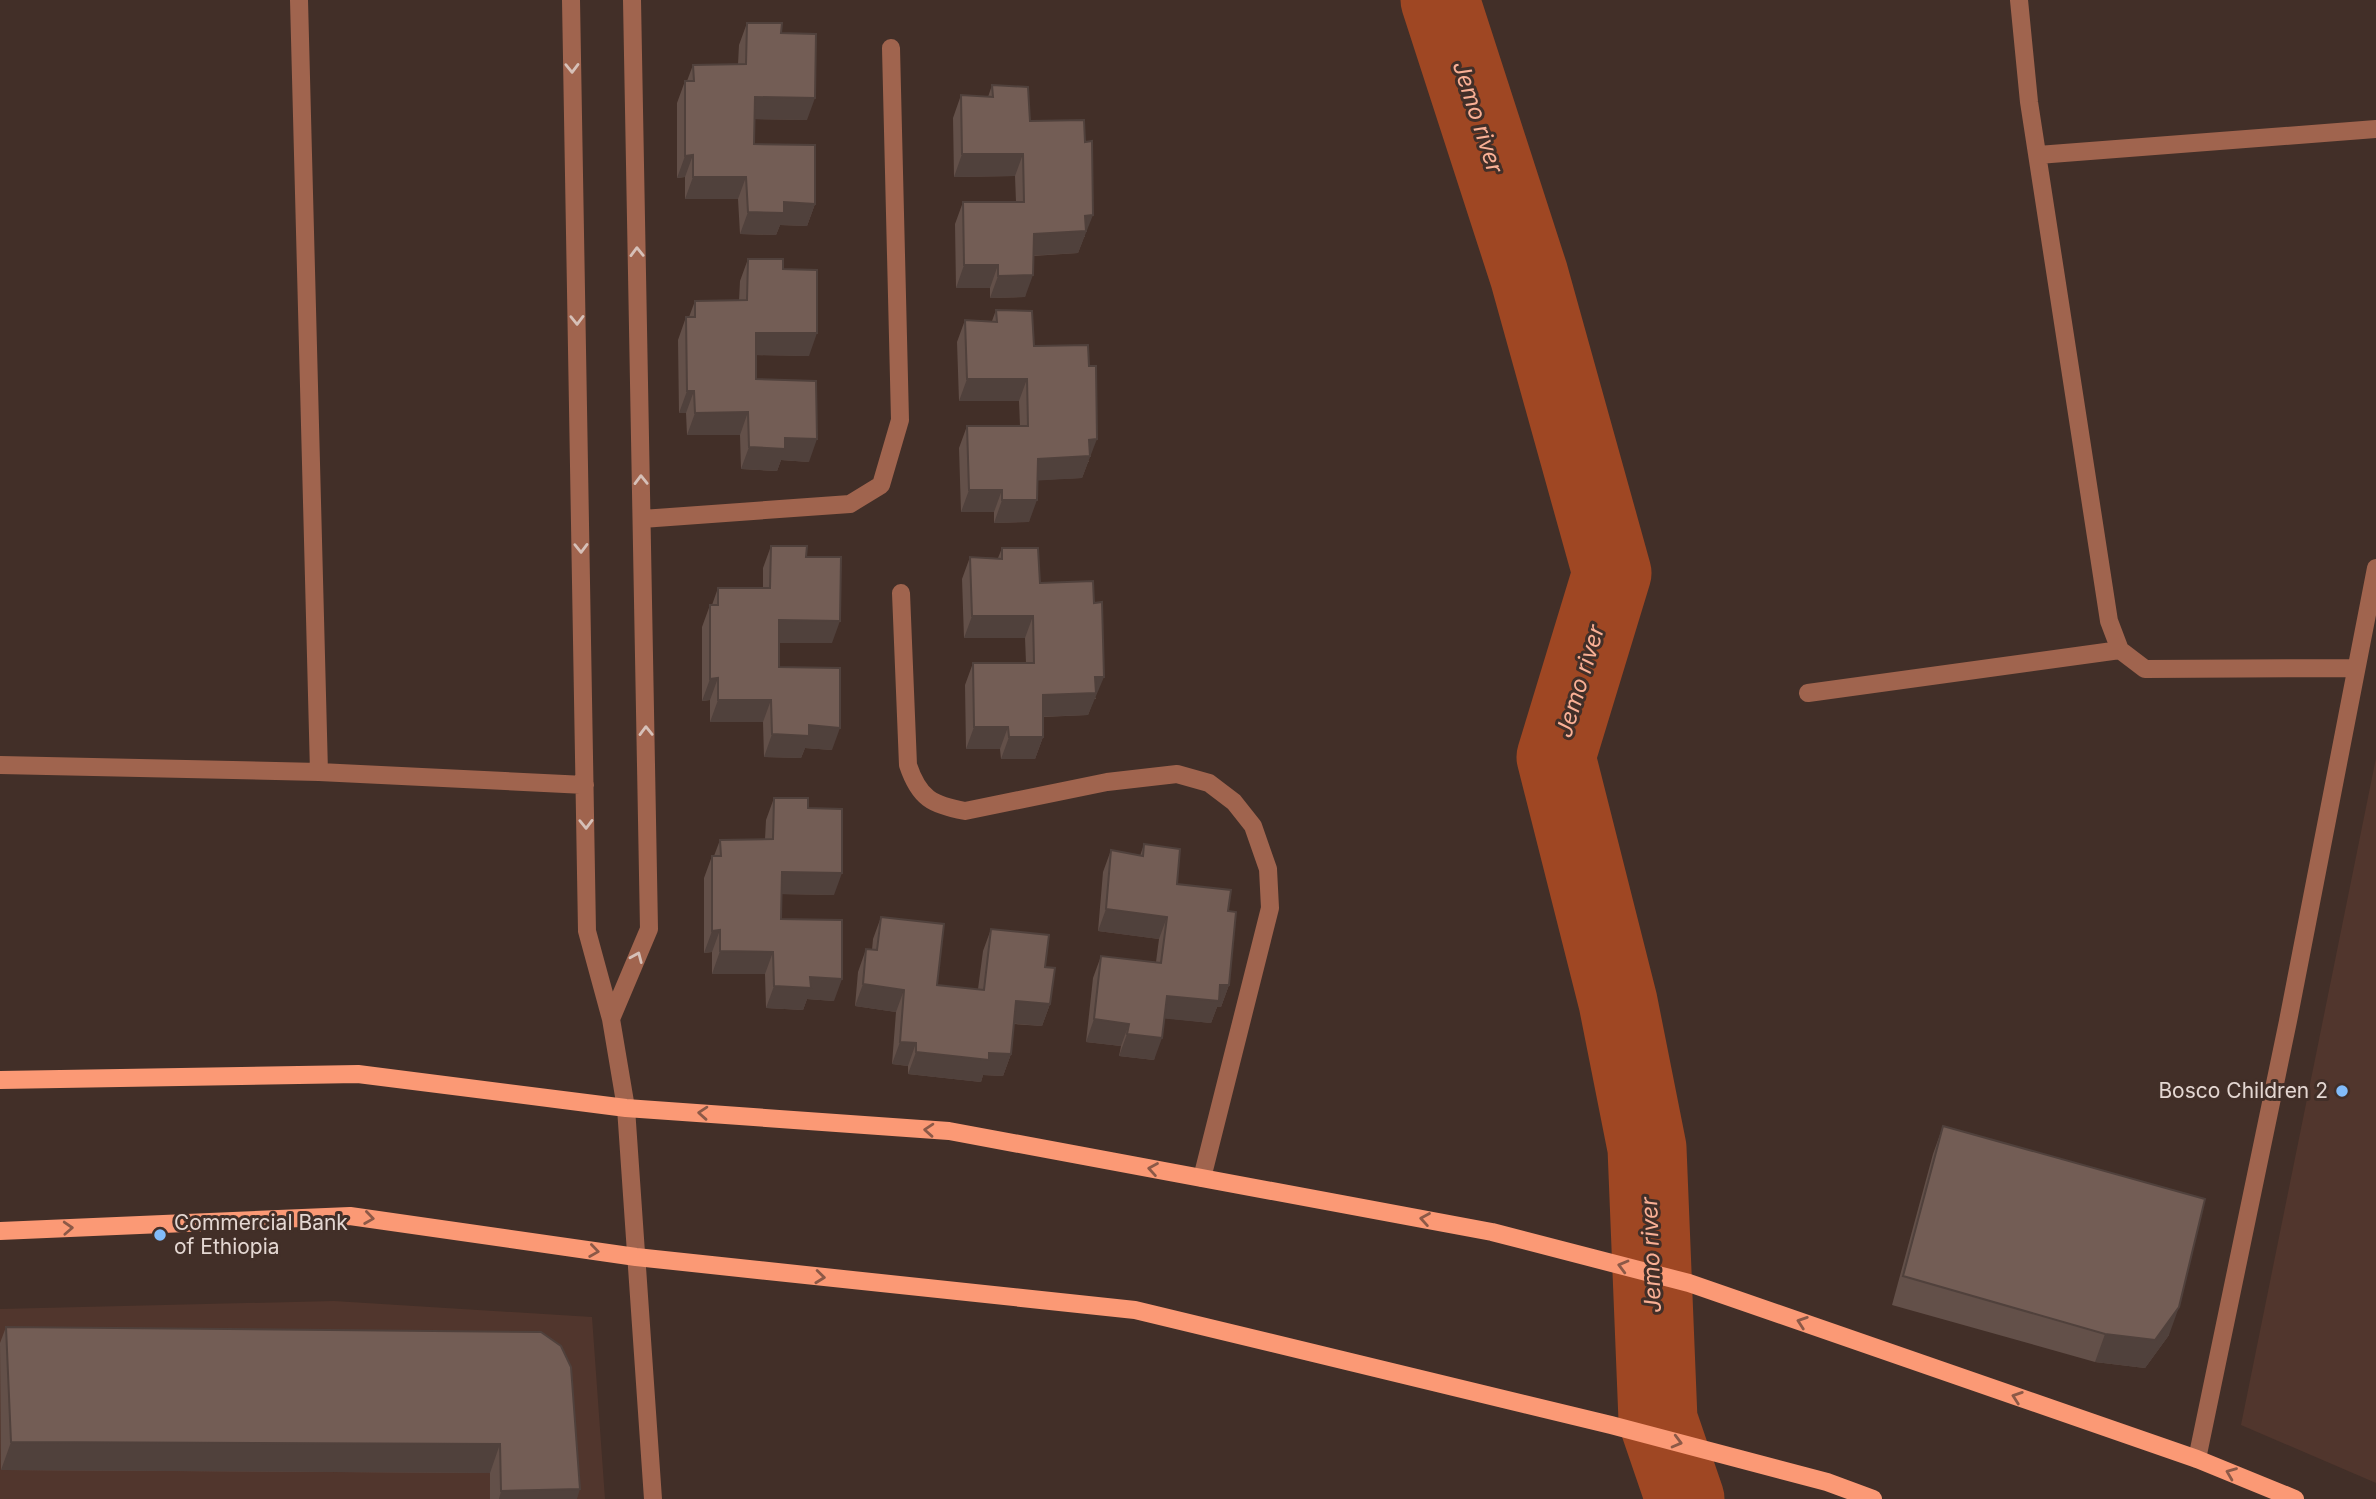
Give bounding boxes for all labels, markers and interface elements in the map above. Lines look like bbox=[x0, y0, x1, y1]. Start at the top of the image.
water label: Jemo river bbox=[1447, 58, 1510, 178]
one-way arrow bbox=[565, 63, 580, 74]
one-way arrow bbox=[629, 246, 645, 257]
one-way arrow bbox=[569, 315, 585, 326]
one-way arrow bbox=[633, 474, 649, 484]
one-way arrow bbox=[573, 543, 589, 553]
water label: Jemo river bbox=[1550, 620, 1611, 740]
one-way arrow bbox=[638, 726, 653, 737]
one-way arrow bbox=[578, 819, 593, 830]
one-way arrow bbox=[629, 951, 643, 963]
place label: Bosco Children 2 bbox=[2158, 1078, 2328, 1103]
marker: Bosco Children 2 bbox=[2334, 1083, 2350, 1099]
one-way arrow bbox=[697, 1106, 708, 1121]
one-way arrow bbox=[924, 1123, 935, 1138]
one-way arrow bbox=[1147, 1162, 1159, 1177]
water label: Jemo river bbox=[1635, 1195, 1667, 1313]
place label: Commercial Bank of Ethiopia bbox=[174, 1210, 348, 1259]
one-way arrow bbox=[363, 1211, 375, 1226]
one-way arrow bbox=[1419, 1213, 1431, 1228]
one-way arrow bbox=[63, 1220, 74, 1235]
marker: Commercial Bank of Ethiopia bbox=[152, 1227, 168, 1243]
one-way arrow bbox=[588, 1243, 600, 1258]
one-way arrow bbox=[1617, 1260, 1629, 1274]
one-way arrow bbox=[814, 1269, 826, 1284]
one-way arrow bbox=[1797, 1316, 1809, 1330]
one-way arrow bbox=[2012, 1391, 2024, 1405]
one-way arrow bbox=[1671, 1434, 1683, 1448]
one-way arrow bbox=[2226, 1468, 2238, 1482]

